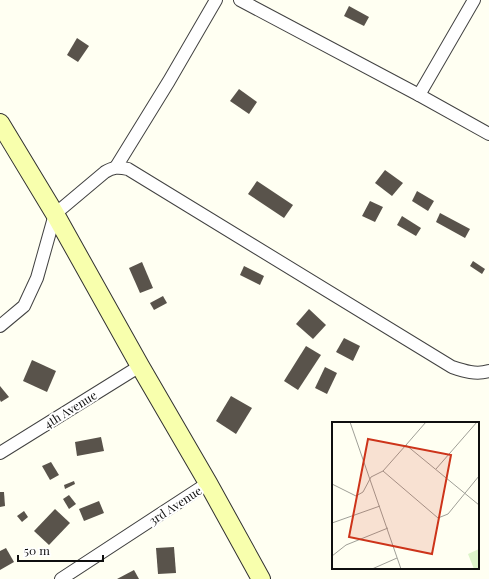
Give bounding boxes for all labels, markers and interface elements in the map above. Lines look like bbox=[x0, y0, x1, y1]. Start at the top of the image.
street label: 4th Avenue bbox=[41, 386, 99, 432]
inset map bbox=[332, 422, 479, 569]
street label: 3rd Avenue bbox=[146, 482, 204, 528]
scale bar bbox=[18, 537, 103, 563]
text: 50 m bbox=[24, 542, 50, 558]

